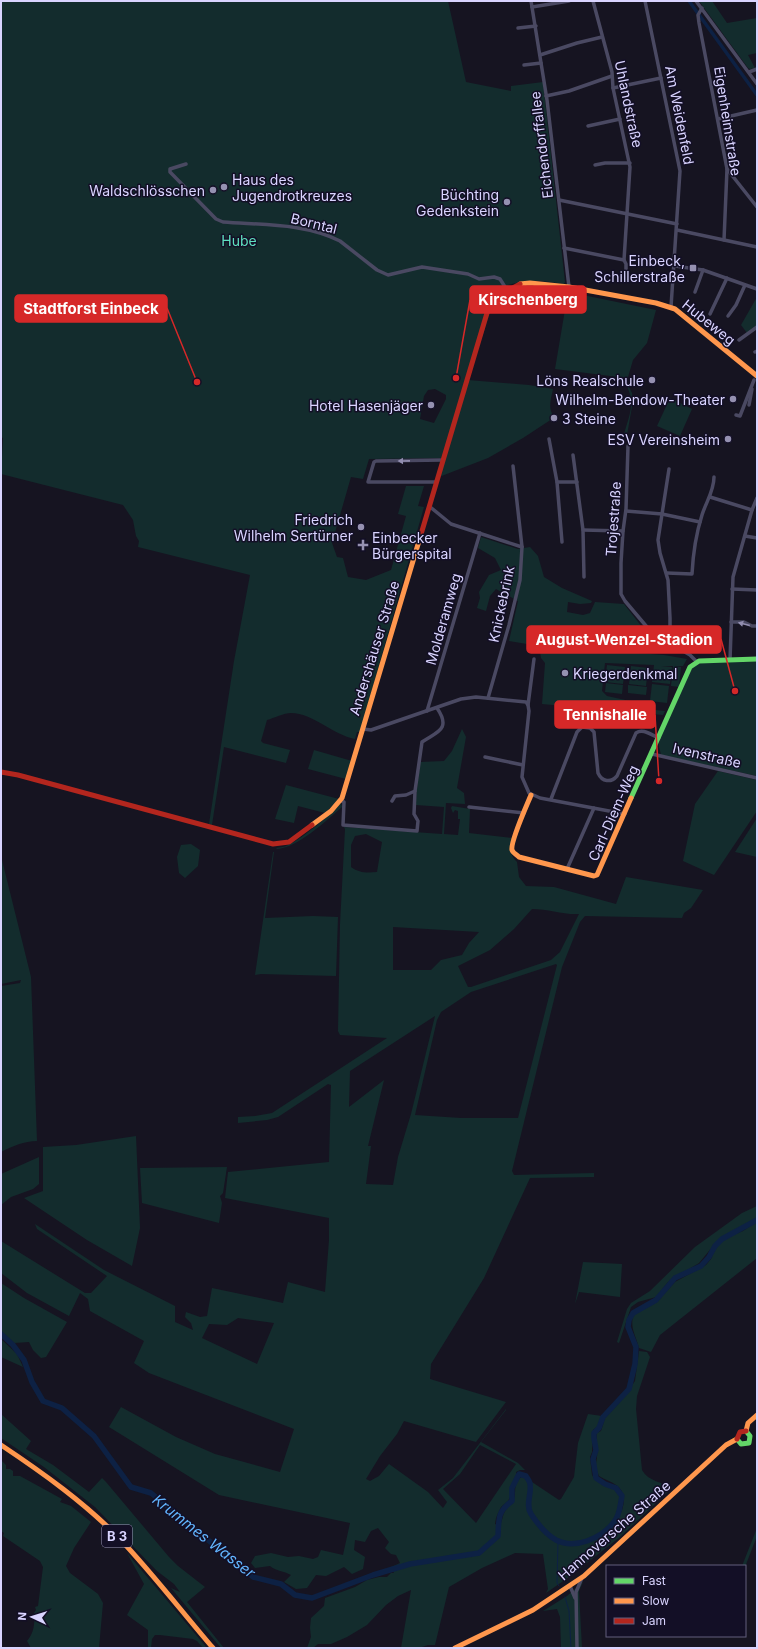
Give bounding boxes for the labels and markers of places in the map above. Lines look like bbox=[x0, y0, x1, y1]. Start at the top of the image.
place label: Haus des Jugendrotkreuzes bbox=[232, 171, 352, 204]
place label: Waldschlösschen bbox=[89, 182, 205, 199]
marker: Haus des Jugendrotkreuzes bbox=[219, 182, 229, 192]
marker: Waldschlösschen bbox=[208, 185, 218, 195]
place label: Büchting Gedenkstein bbox=[416, 186, 499, 219]
marker: Büchting Gedenkstein bbox=[502, 197, 512, 207]
place label: Einbeck, Schillerstraße bbox=[594, 252, 685, 285]
marker: Einbeck, Schillerstraße bbox=[688, 263, 698, 273]
callout: Kirschenberg bbox=[470, 286, 586, 313]
callout: Stadtforst Einbeck bbox=[15, 295, 167, 322]
place label: Löns Realschule bbox=[536, 372, 644, 389]
marker: Löns Realschule bbox=[647, 375, 657, 385]
place label: Wilhelm-Bendow-Theater bbox=[555, 391, 725, 408]
marker: Wilhelm-Bendow-Theater bbox=[728, 394, 738, 404]
place label: Hotel Hasenjäger bbox=[309, 397, 423, 414]
marker: Hotel Hasenjäger bbox=[426, 400, 436, 410]
place label: 3 Steine bbox=[562, 410, 616, 427]
marker: 3 Steine bbox=[549, 413, 559, 423]
place label: ESV Vereinsheim bbox=[608, 431, 720, 448]
marker: ESV Vereinsheim bbox=[723, 434, 733, 444]
place label: Friedrich Wilhelm Sertürner bbox=[234, 511, 353, 544]
marker: Friedrich Wilhelm Sertürner bbox=[356, 522, 366, 532]
place label: Einbecker Bürgerspital bbox=[372, 529, 452, 562]
marker: Einbecker Bürgerspital bbox=[357, 539, 369, 551]
callout: August-Wenzel-Stadion bbox=[527, 626, 721, 653]
place label: Kriegerdenkmal bbox=[573, 665, 677, 682]
marker: Kriegerdenkmal bbox=[560, 668, 570, 678]
callout: Tennishalle bbox=[555, 701, 655, 728]

